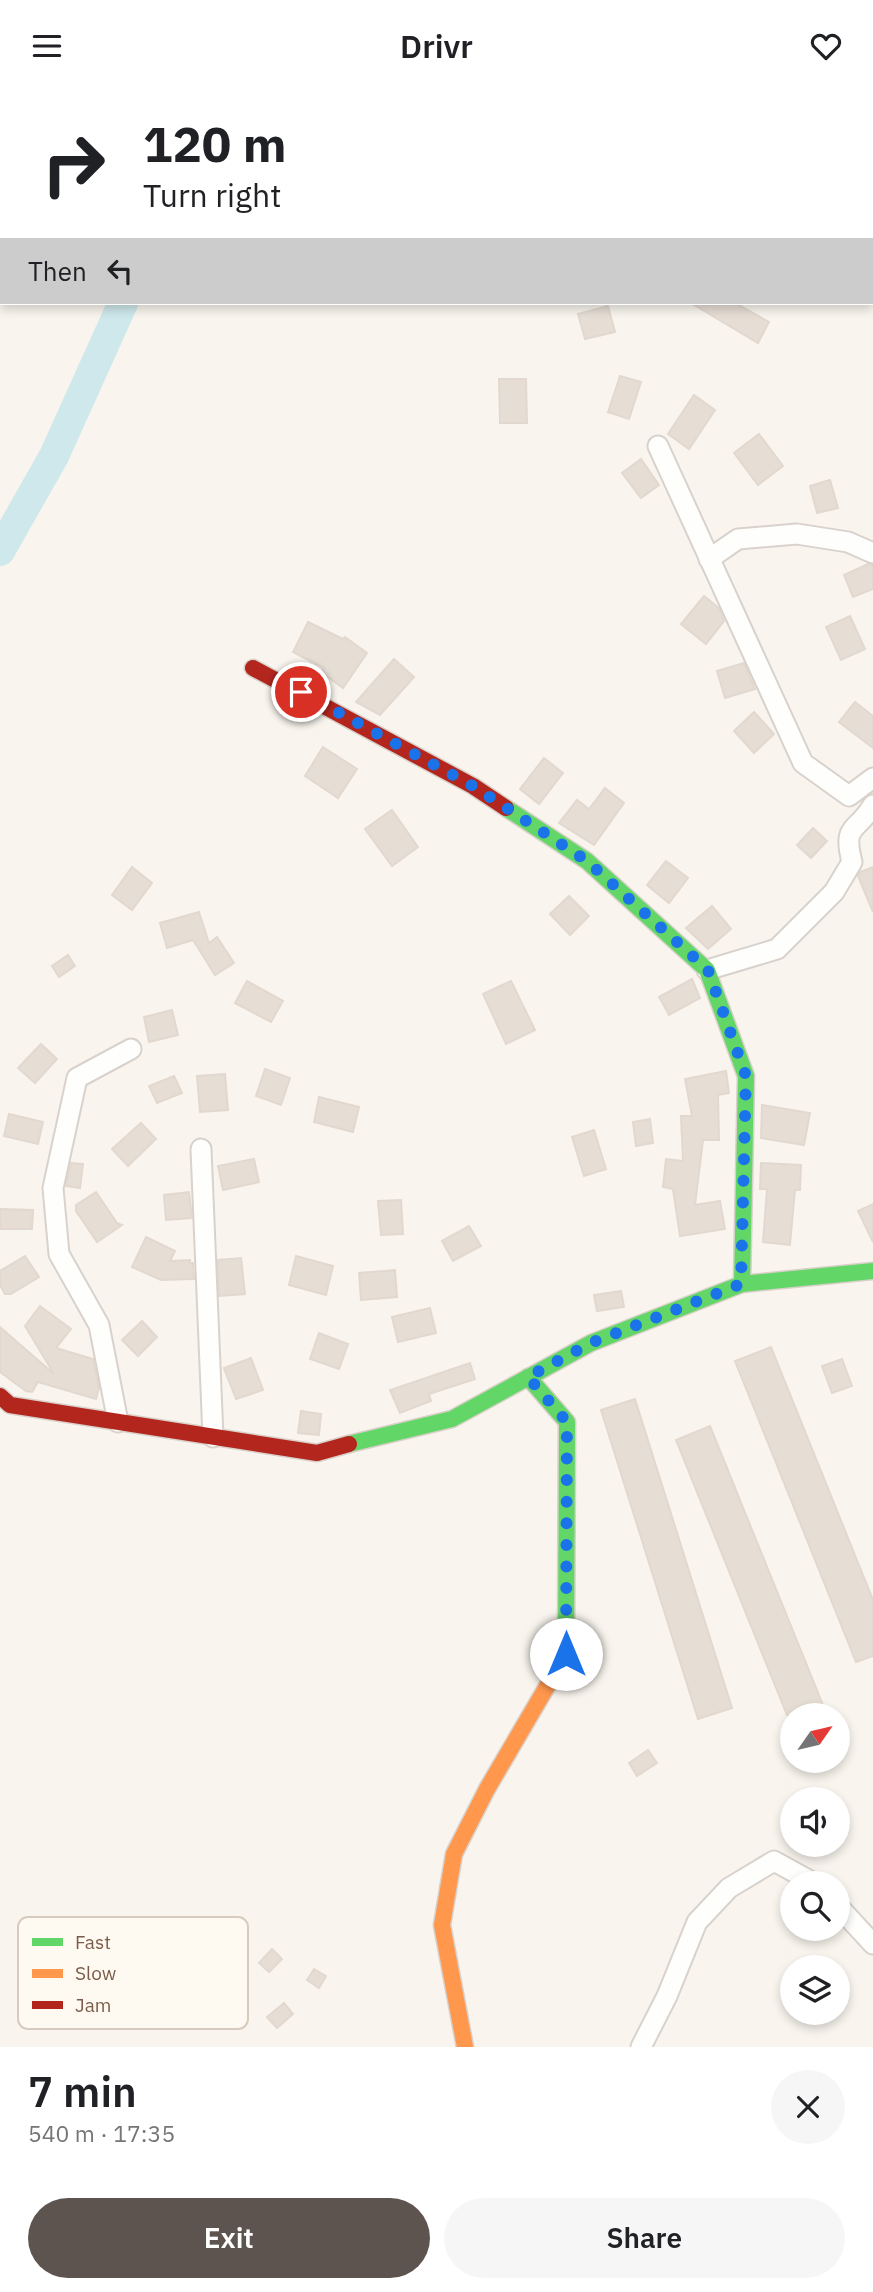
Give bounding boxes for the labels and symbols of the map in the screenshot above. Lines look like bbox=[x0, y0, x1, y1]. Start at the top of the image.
pin bbox=[271, 662, 331, 722]
position arrow bbox=[529, 1617, 603, 1691]
north arrow bbox=[780, 1703, 850, 1773]
legend bbox=[18, 1917, 248, 2029]
text: Fast bbox=[75, 1930, 111, 1954]
text: Slow bbox=[75, 1961, 116, 1985]
text: Jam bbox=[75, 1993, 111, 2017]

